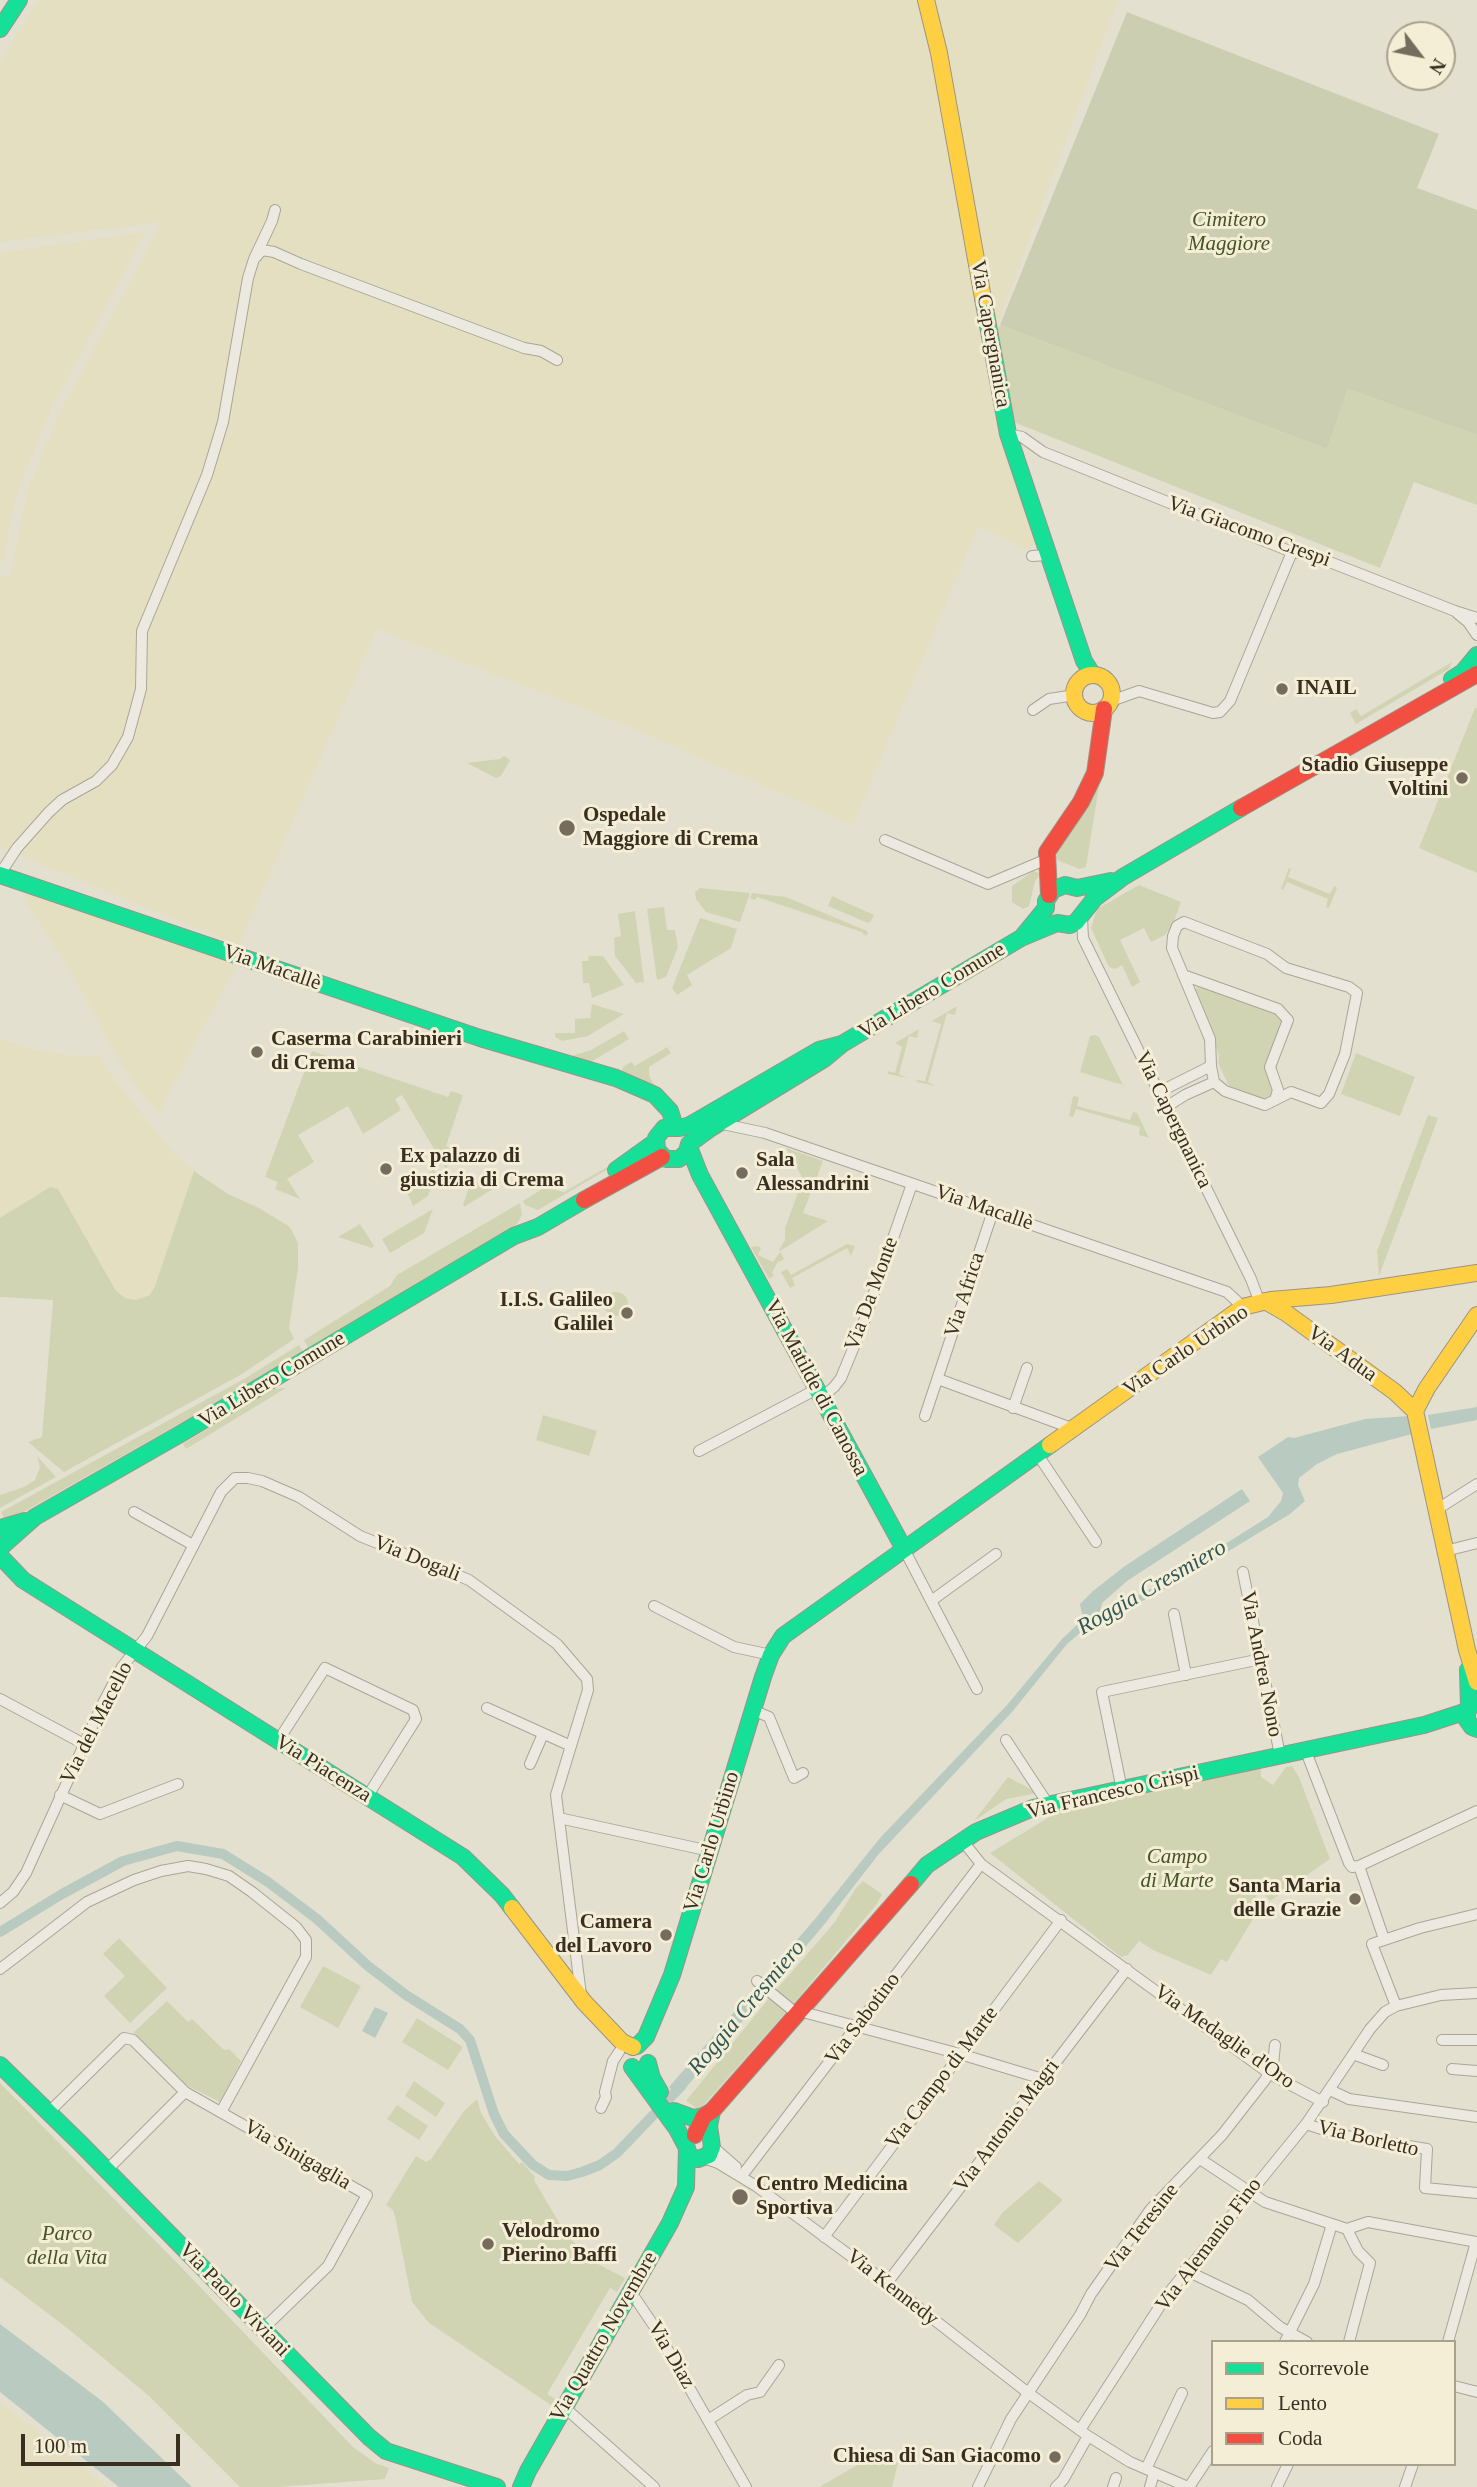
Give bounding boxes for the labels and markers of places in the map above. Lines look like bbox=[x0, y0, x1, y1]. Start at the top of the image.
place label: INAIL bbox=[1296, 676, 1357, 702]
marker: INAIL bbox=[1274, 681, 1290, 697]
place label: Stadio Giuseppe Voltini bbox=[1302, 753, 1448, 803]
marker: Stadio Giuseppe Voltini bbox=[1454, 770, 1470, 786]
place label: Ospedale Maggiore di Crema bbox=[583, 803, 758, 853]
marker: Ospedale Maggiore di Crema bbox=[557, 818, 577, 838]
place label: Caserma Carabinieri di Crema bbox=[271, 1027, 462, 1077]
marker: Caserma Carabinieri di Crema bbox=[249, 1044, 265, 1060]
place label: Ex palazzo di giustizia di Crema bbox=[400, 1144, 564, 1194]
place label: Sala Alessandrini bbox=[756, 1148, 869, 1198]
marker: Ex palazzo di giustizia di Crema bbox=[378, 1161, 394, 1177]
marker: Sala Alessandrini bbox=[734, 1165, 750, 1181]
place label: I.I.S. Galileo Galilei bbox=[500, 1288, 613, 1338]
marker: I.I.S. Galileo Galilei bbox=[619, 1305, 635, 1321]
place label: Santa Maria delle Grazie bbox=[1228, 1874, 1341, 1924]
marker: Santa Maria delle Grazie bbox=[1347, 1891, 1363, 1907]
place label: Camera del Lavoro bbox=[555, 1910, 652, 1960]
marker: Camera del Lavoro bbox=[658, 1927, 674, 1943]
place label: Centro Medicina Sportiva bbox=[756, 2172, 908, 2222]
marker: Centro Medicina Sportiva bbox=[730, 2187, 750, 2207]
place label: Velodromo Pierino Baffi bbox=[502, 2219, 617, 2269]
marker: Velodromo Pierino Baffi bbox=[480, 2236, 496, 2252]
place label: Chiesa di San Giacomo bbox=[833, 2444, 1041, 2470]
marker: Chiesa di San Giacomo bbox=[1047, 2449, 1063, 2465]

